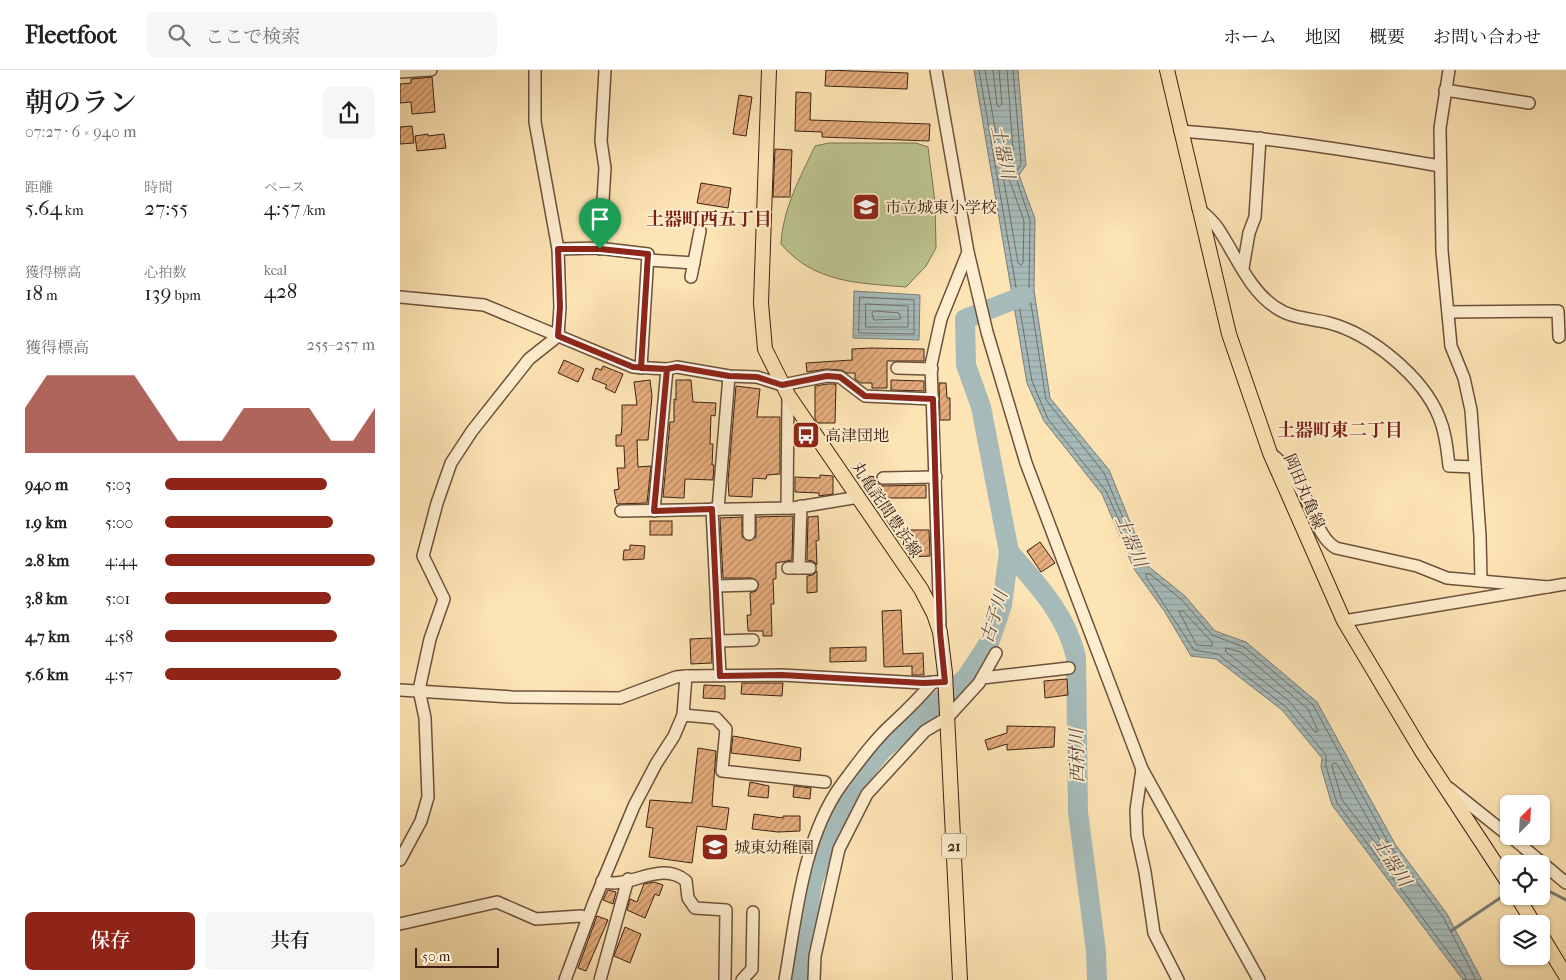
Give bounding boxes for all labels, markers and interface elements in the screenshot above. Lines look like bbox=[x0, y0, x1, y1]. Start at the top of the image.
search box bbox=[147, 12, 497, 57]
text: Fleetfoot bbox=[25, 21, 117, 49]
icon: search bbox=[165, 21, 193, 49]
text: ここで検索 bbox=[205, 26, 300, 48]
text: ホーム bbox=[1223, 27, 1277, 48]
text: 地図 bbox=[1305, 27, 1341, 48]
text: 概要 bbox=[1369, 27, 1405, 48]
text: お問い合わせ bbox=[1433, 27, 1541, 48]
text: 朝のラン bbox=[25, 86, 137, 119]
button: share bbox=[323, 87, 375, 139]
text: 07:27 · 6 × 940 m bbox=[25, 122, 136, 141]
water label: 土器川 bbox=[987, 124, 1019, 183]
text: 距離 bbox=[25, 179, 53, 196]
text: 時間 bbox=[144, 179, 172, 196]
text: ペース bbox=[264, 179, 305, 196]
school or university icon: 市立城東小学校 bbox=[851, 192, 881, 222]
text: 5.64 bbox=[25, 196, 62, 220]
text: 27:55 bbox=[144, 196, 188, 220]
text: 4:57 bbox=[264, 196, 300, 220]
pin bbox=[579, 198, 621, 249]
place label: 市立城東小学校 bbox=[885, 198, 997, 217]
text: km bbox=[62, 202, 84, 219]
text: /km bbox=[300, 202, 326, 219]
icon: arrive bbox=[586, 205, 614, 233]
district label: 土器町西五丁目 bbox=[646, 209, 772, 230]
text: kcal bbox=[264, 262, 287, 279]
text: 獲得標高 bbox=[25, 264, 81, 281]
text: 心拍数 bbox=[144, 264, 186, 281]
text: 428 bbox=[264, 279, 297, 303]
text: 18 bbox=[25, 281, 43, 305]
text: 139 bbox=[144, 281, 171, 305]
text: m bbox=[43, 287, 58, 304]
text: bpm bbox=[171, 287, 201, 304]
text: 255–257 m bbox=[306, 335, 375, 354]
text: 獲得標高 bbox=[25, 338, 89, 357]
bus stop icon: 高津団地 bbox=[791, 420, 821, 450]
district label: 土器町東二丁目 bbox=[1277, 420, 1403, 441]
place label: 高津団地 bbox=[825, 426, 889, 445]
street label: 岡田丸亀線 bbox=[1280, 451, 1329, 532]
street label: 丸亀詫間豊浜線 bbox=[847, 458, 926, 561]
text: 940 m bbox=[25, 475, 68, 494]
text: 5:03 bbox=[105, 475, 131, 494]
water label: 土器川 bbox=[1110, 512, 1152, 572]
text: 1.9 km bbox=[25, 513, 67, 532]
text: 5:00 bbox=[105, 513, 133, 532]
text: 2.8 km bbox=[25, 551, 69, 570]
text: 4:44 bbox=[105, 551, 137, 570]
water label: 古子川 bbox=[977, 586, 1013, 646]
text: 3.8 km bbox=[25, 589, 68, 608]
text: 5:01 bbox=[105, 589, 130, 608]
text: 4.7 km bbox=[25, 627, 70, 646]
text: 4:58 bbox=[105, 627, 133, 646]
text: 5.6 km bbox=[25, 665, 69, 684]
text: 4:57 bbox=[105, 665, 133, 684]
water label: 西村川 bbox=[1066, 727, 1088, 783]
north arrow bbox=[1500, 795, 1550, 845]
map controls bbox=[1500, 795, 1550, 965]
school or university icon: 城東幼稚園 bbox=[700, 832, 730, 862]
road number: 21 bbox=[942, 834, 966, 858]
water label: 土器川 bbox=[1368, 834, 1416, 892]
place label: 城東幼稚園 bbox=[734, 838, 814, 857]
button: locate bbox=[1500, 855, 1550, 905]
button: 保存 bbox=[25, 912, 195, 970]
button: 共有 bbox=[205, 912, 375, 970]
button: layers bbox=[1500, 915, 1550, 965]
scale bar bbox=[415, 945, 499, 968]
text: 50 m bbox=[422, 948, 450, 965]

